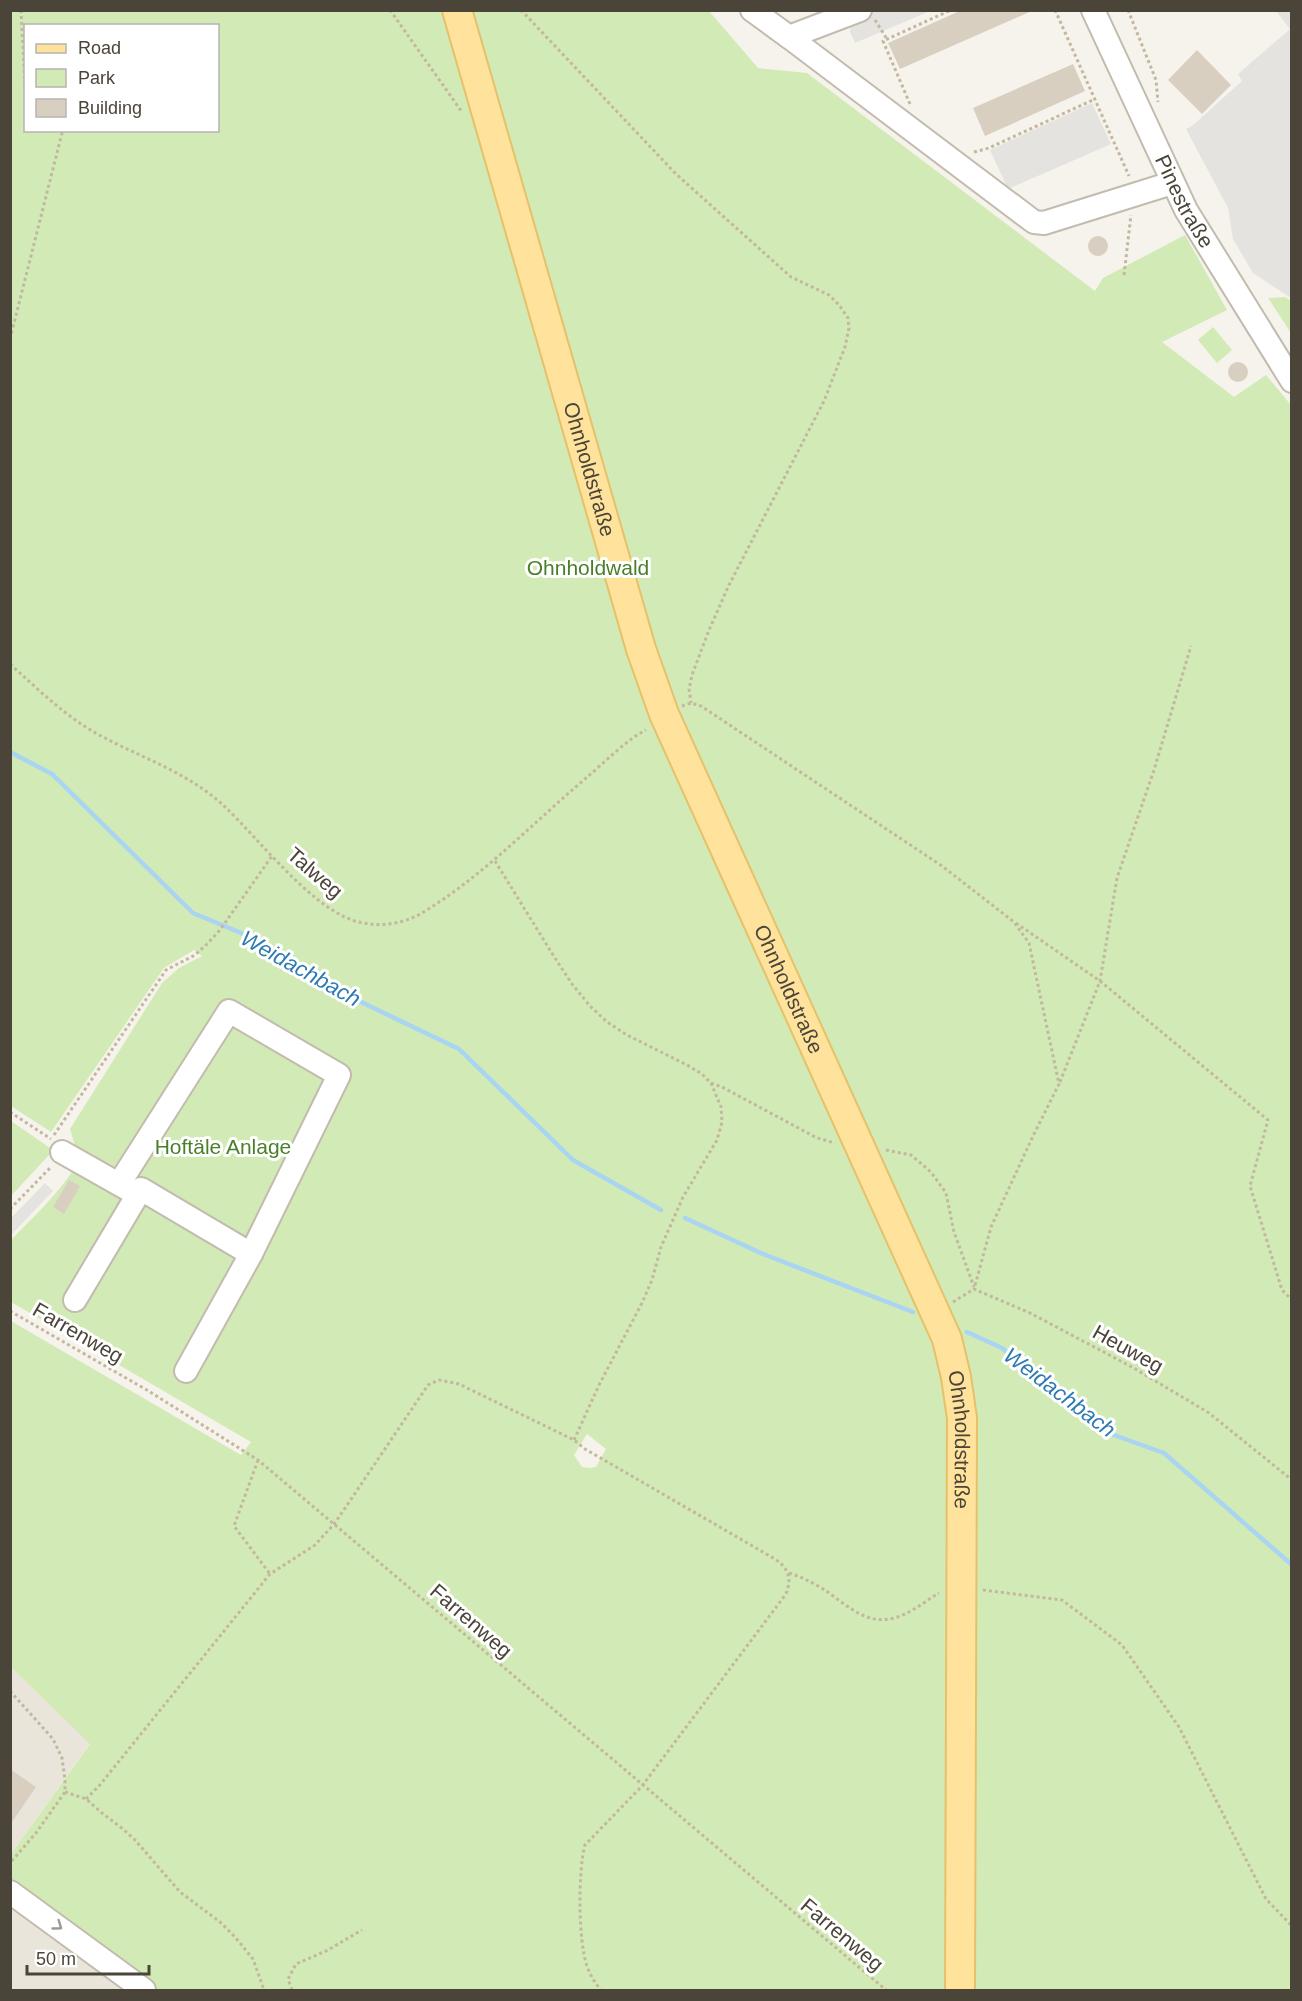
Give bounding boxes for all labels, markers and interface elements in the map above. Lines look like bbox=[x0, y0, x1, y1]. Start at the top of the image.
legend bbox=[24, 24, 219, 132]
text: Road bbox=[78, 38, 121, 58]
text: Park bbox=[78, 68, 116, 88]
text: Building bbox=[78, 98, 142, 118]
street label: Pinestraße bbox=[1151, 151, 1218, 252]
street label: Ohnholdstraße bbox=[559, 399, 620, 539]
park label: Ohnholdwald bbox=[527, 556, 649, 579]
street label: Talweg bbox=[283, 842, 348, 903]
street label: Ohnholdstraße bbox=[750, 921, 828, 1057]
water label: Weidachbach bbox=[237, 925, 365, 1012]
park label: Hoftäle Anlage bbox=[155, 1135, 291, 1158]
street label: Farrenweg bbox=[29, 1298, 127, 1368]
street label: Heuweg bbox=[1089, 1320, 1168, 1377]
water label: Weidachbach bbox=[999, 1342, 1120, 1442]
street label: Ohnholdstraße bbox=[944, 1369, 974, 1509]
street label: Farrenweg bbox=[426, 1579, 517, 1662]
street label: Farrenweg bbox=[796, 1894, 888, 1976]
one-way arrow bbox=[51, 1919, 62, 1930]
scale bar bbox=[27, 1938, 148, 1976]
text: 50 m bbox=[36, 1949, 76, 1969]

